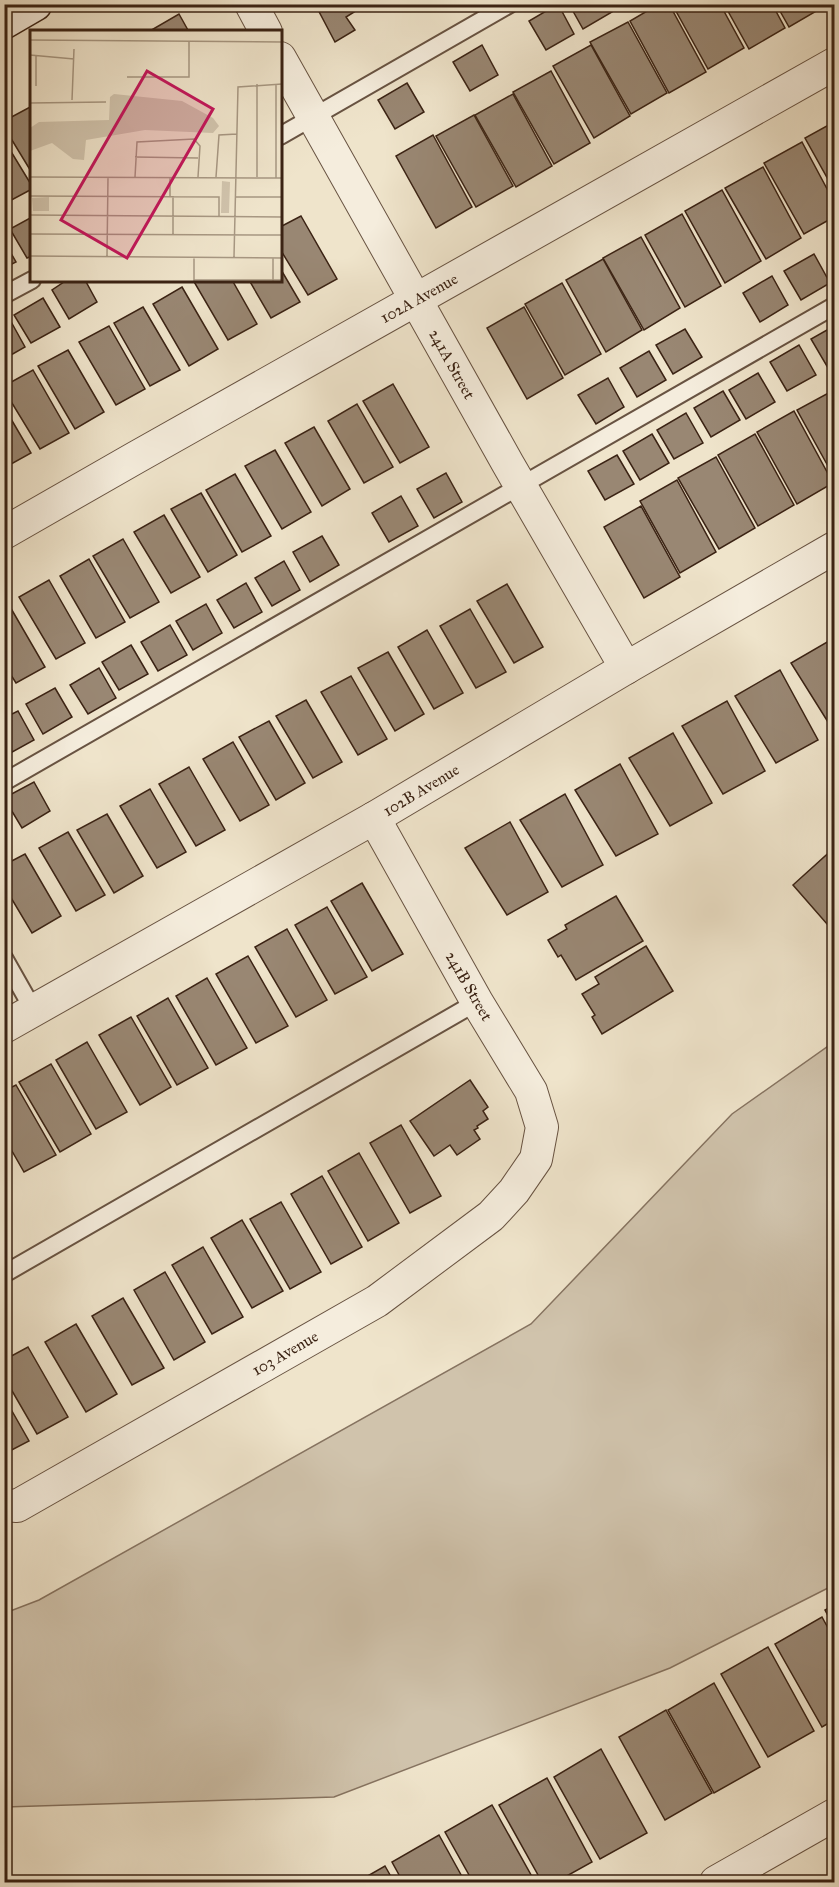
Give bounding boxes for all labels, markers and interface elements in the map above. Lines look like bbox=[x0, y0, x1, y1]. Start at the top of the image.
inset map bbox=[30, 30, 282, 282]
street label: 102A Avenue bbox=[377, 269, 461, 327]
street label: 241A Street bbox=[425, 326, 479, 403]
street label: 102B Avenue bbox=[379, 760, 463, 820]
street label: 241B Street bbox=[442, 948, 497, 1024]
street label: 103 Avenue bbox=[248, 1326, 322, 1380]

